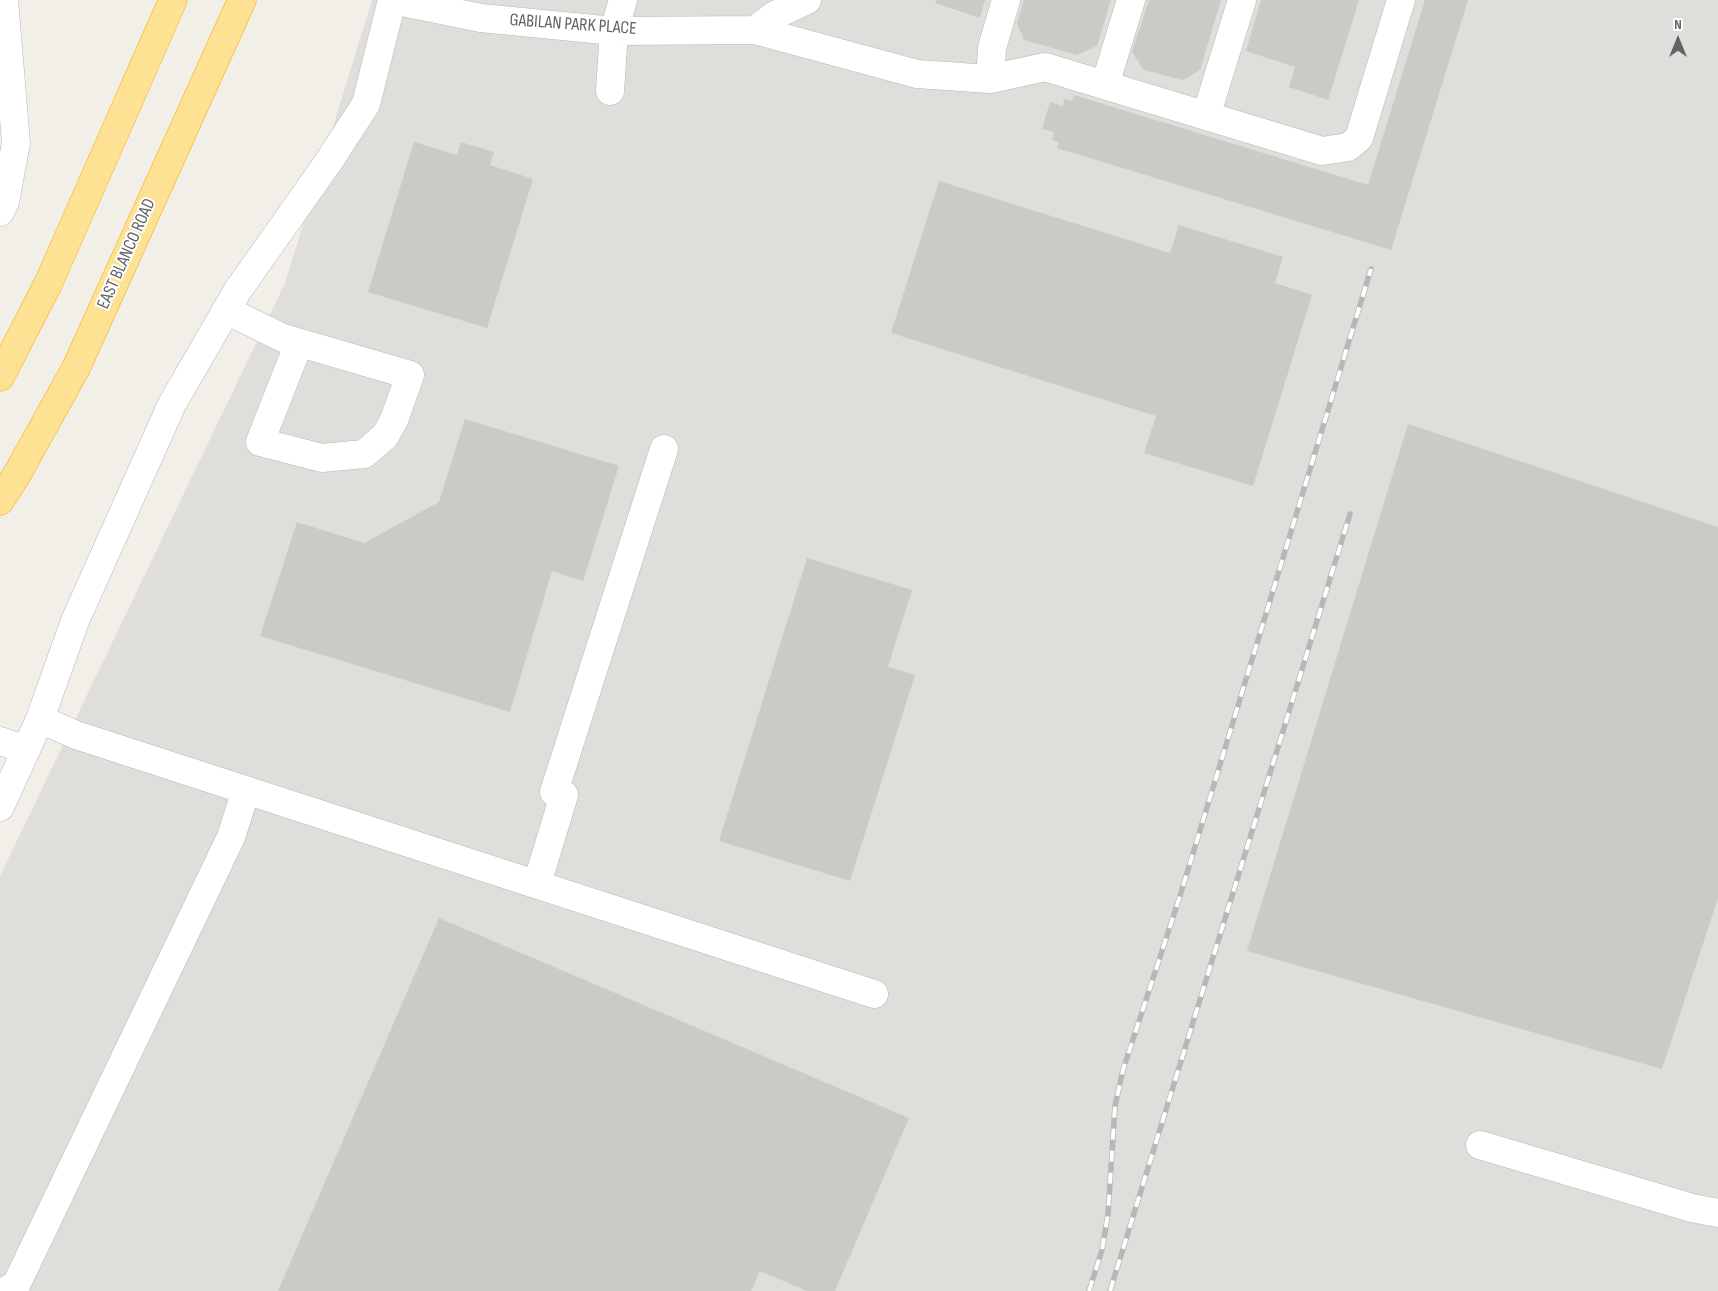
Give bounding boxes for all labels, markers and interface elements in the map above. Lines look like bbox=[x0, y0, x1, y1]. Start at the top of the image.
street label: GABILAN PARK PLACE bbox=[509, 10, 637, 40]
north arrow bbox=[1653, 15, 1703, 65]
text: N bbox=[1674, 16, 1682, 33]
street label: EAST BLANCO ROAD bbox=[93, 196, 161, 312]

